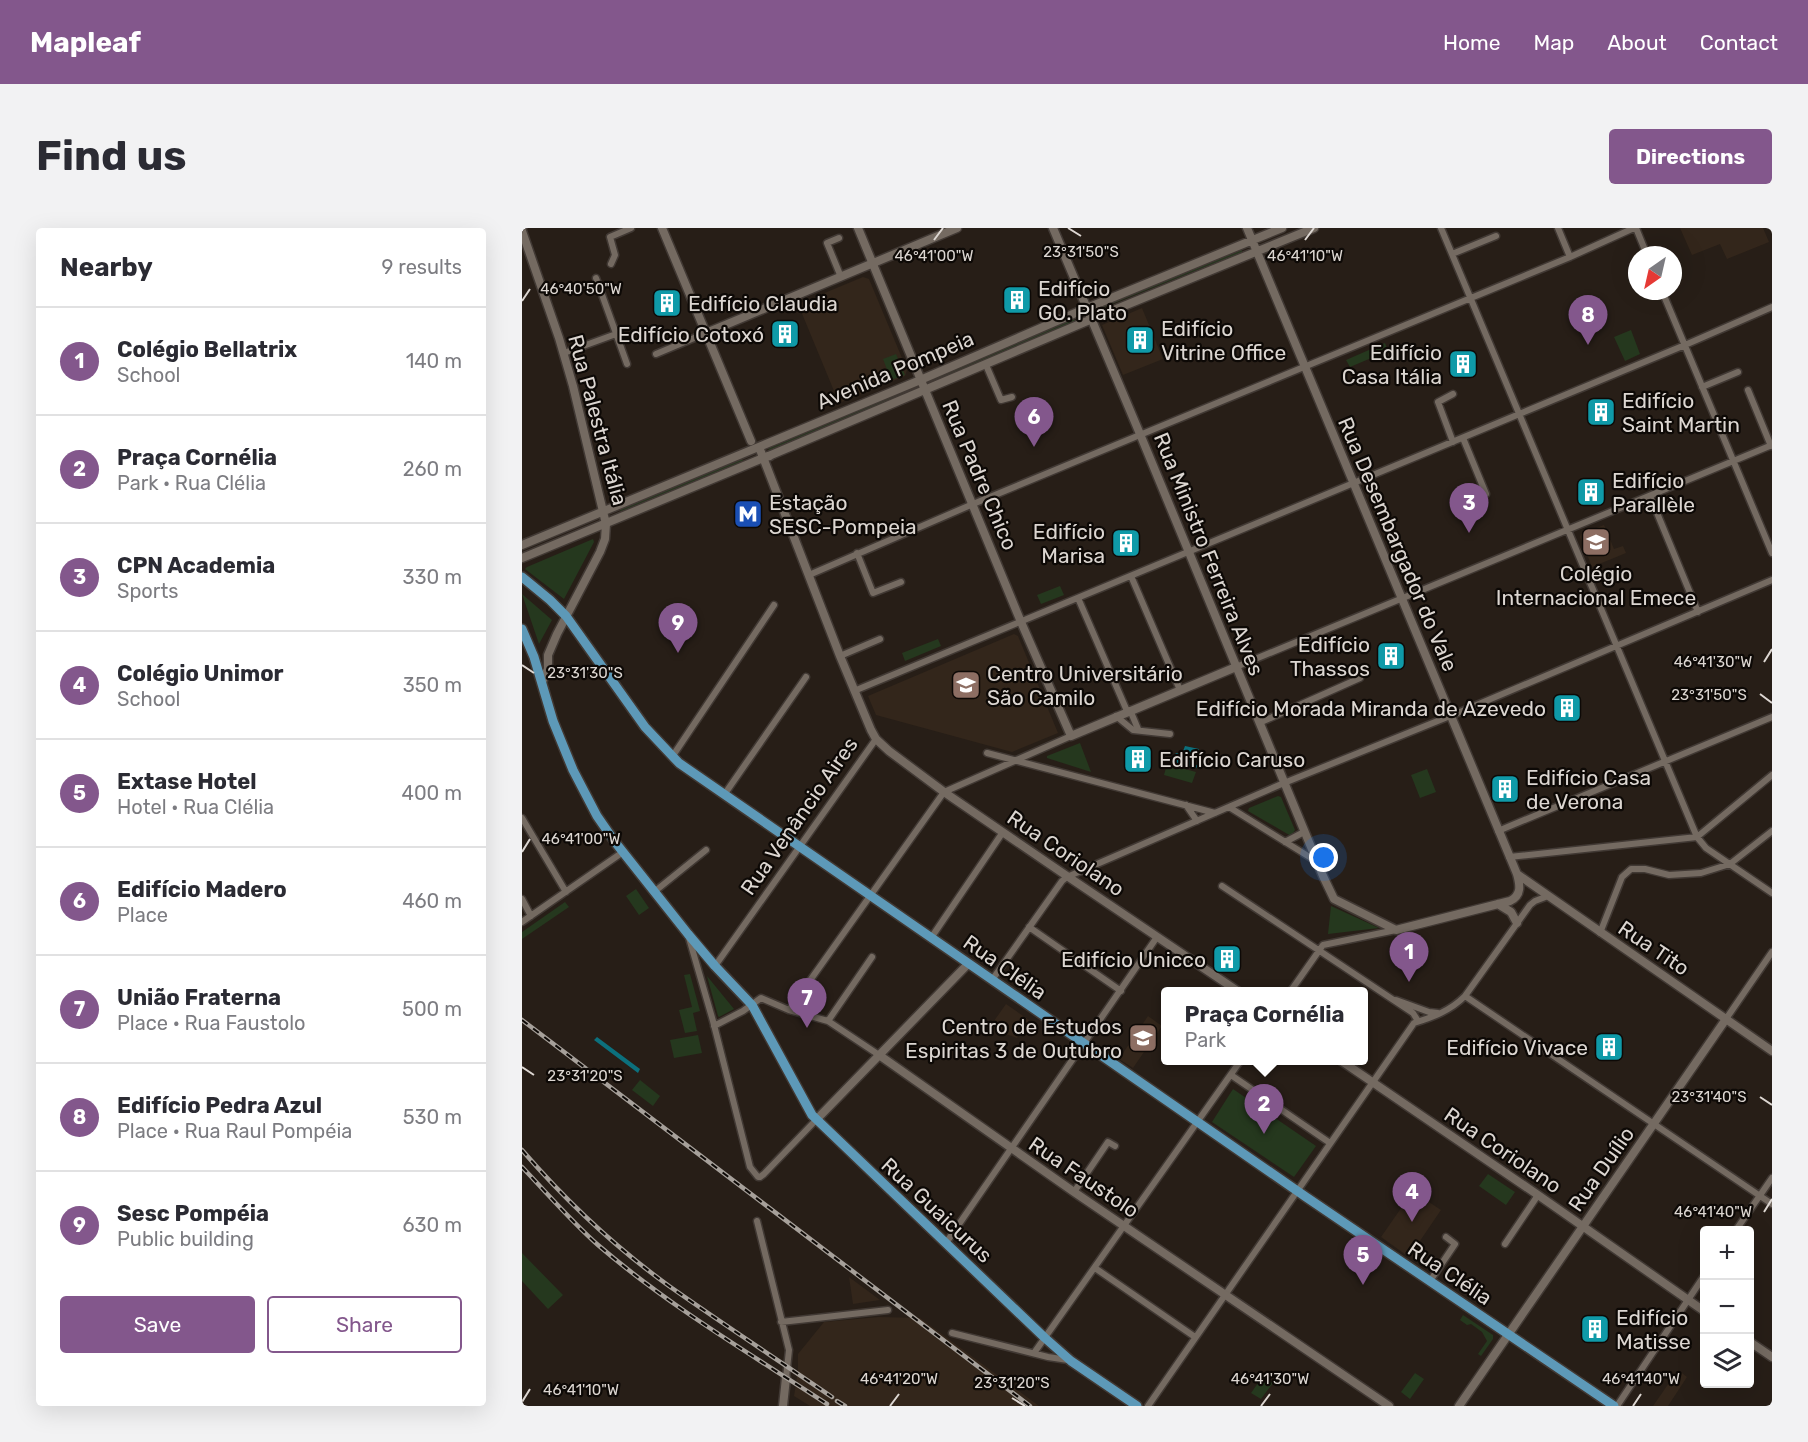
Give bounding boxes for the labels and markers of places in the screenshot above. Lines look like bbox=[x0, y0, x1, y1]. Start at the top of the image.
place label: Edifício GO. Plato bbox=[1038, 276, 1127, 325]
building icon: Edifício GO. Plato bbox=[1001, 284, 1033, 316]
building icon: Edifício Claudia bbox=[651, 287, 683, 319]
place label: Edifício Claudia bbox=[688, 291, 838, 316]
pin: 8 bbox=[1568, 296, 1608, 345]
place label: Edifício Vitrine Office bbox=[1161, 316, 1286, 365]
building icon: Edifício Cotoxó bbox=[769, 318, 801, 350]
place label: Edifício Cotoxó bbox=[618, 322, 764, 347]
building icon: Edifício Vitrine Office bbox=[1124, 324, 1156, 356]
place label: Edifício Casa Itália bbox=[1342, 340, 1442, 389]
building icon: Edifício Casa Itália bbox=[1447, 348, 1479, 380]
place label: Edifício Saint Martin bbox=[1622, 388, 1740, 437]
building icon: Edifício Saint Martin bbox=[1585, 396, 1617, 428]
pin: 6 bbox=[1014, 398, 1054, 447]
place label: Edifício Parallèle bbox=[1612, 468, 1695, 517]
building icon: Edifício Parallèle bbox=[1575, 476, 1607, 508]
pin: 3 bbox=[1450, 484, 1488, 533]
place label: Estação SESC-Pompeia bbox=[769, 490, 917, 539]
metro station icon: Estação SESC-Pompeia bbox=[732, 498, 764, 530]
place label: Edifício Marisa bbox=[1033, 519, 1105, 568]
school or university icon: Colégio Internacional Emece bbox=[1580, 526, 1612, 558]
building icon: Edifício Marisa bbox=[1110, 527, 1142, 559]
place label: Colégio Internacional Emece bbox=[1496, 561, 1696, 610]
pin: 9 bbox=[658, 604, 698, 653]
place label: Edifício Thassos bbox=[1290, 632, 1370, 681]
building icon: Edifício Thassos bbox=[1375, 640, 1407, 672]
place label: Centro Universitário São Camilo bbox=[987, 661, 1183, 710]
school or university icon: Centro Universitário São Camilo bbox=[950, 669, 982, 701]
building icon: Edifício Morada Miranda de Azevedo bbox=[1551, 692, 1583, 724]
place label: Edifício Morada Miranda de Azevedo bbox=[1196, 696, 1546, 721]
building icon: Edifício Caruso bbox=[1122, 743, 1154, 775]
place label: Edifício Caruso bbox=[1159, 747, 1305, 772]
place label: Edifício Casa de Verona bbox=[1526, 765, 1651, 814]
building icon: Edifício Casa de Verona bbox=[1489, 773, 1521, 805]
pin: 1 bbox=[1390, 932, 1428, 982]
building icon: Edifício Unicco bbox=[1211, 943, 1243, 975]
place label: Edifício Unicco bbox=[1061, 947, 1206, 972]
pin: 7 bbox=[788, 978, 826, 1028]
place label: Centro de Estudos Espiritas 3 de Outubro bbox=[905, 1014, 1122, 1063]
school or university icon: Centro de Estudos Espiritas 3 de Outubro bbox=[1127, 1022, 1159, 1054]
building icon: Edifício Vivace bbox=[1593, 1031, 1625, 1063]
place label: Edifício Vivace bbox=[1446, 1035, 1588, 1060]
pin: 2 bbox=[1244, 1084, 1284, 1134]
pin: 4 bbox=[1392, 1172, 1432, 1222]
pin: 5 bbox=[1344, 1236, 1382, 1285]
place label: Edifício Matisse bbox=[1616, 1305, 1691, 1354]
building icon: Edifício Matisse bbox=[1579, 1313, 1611, 1345]

